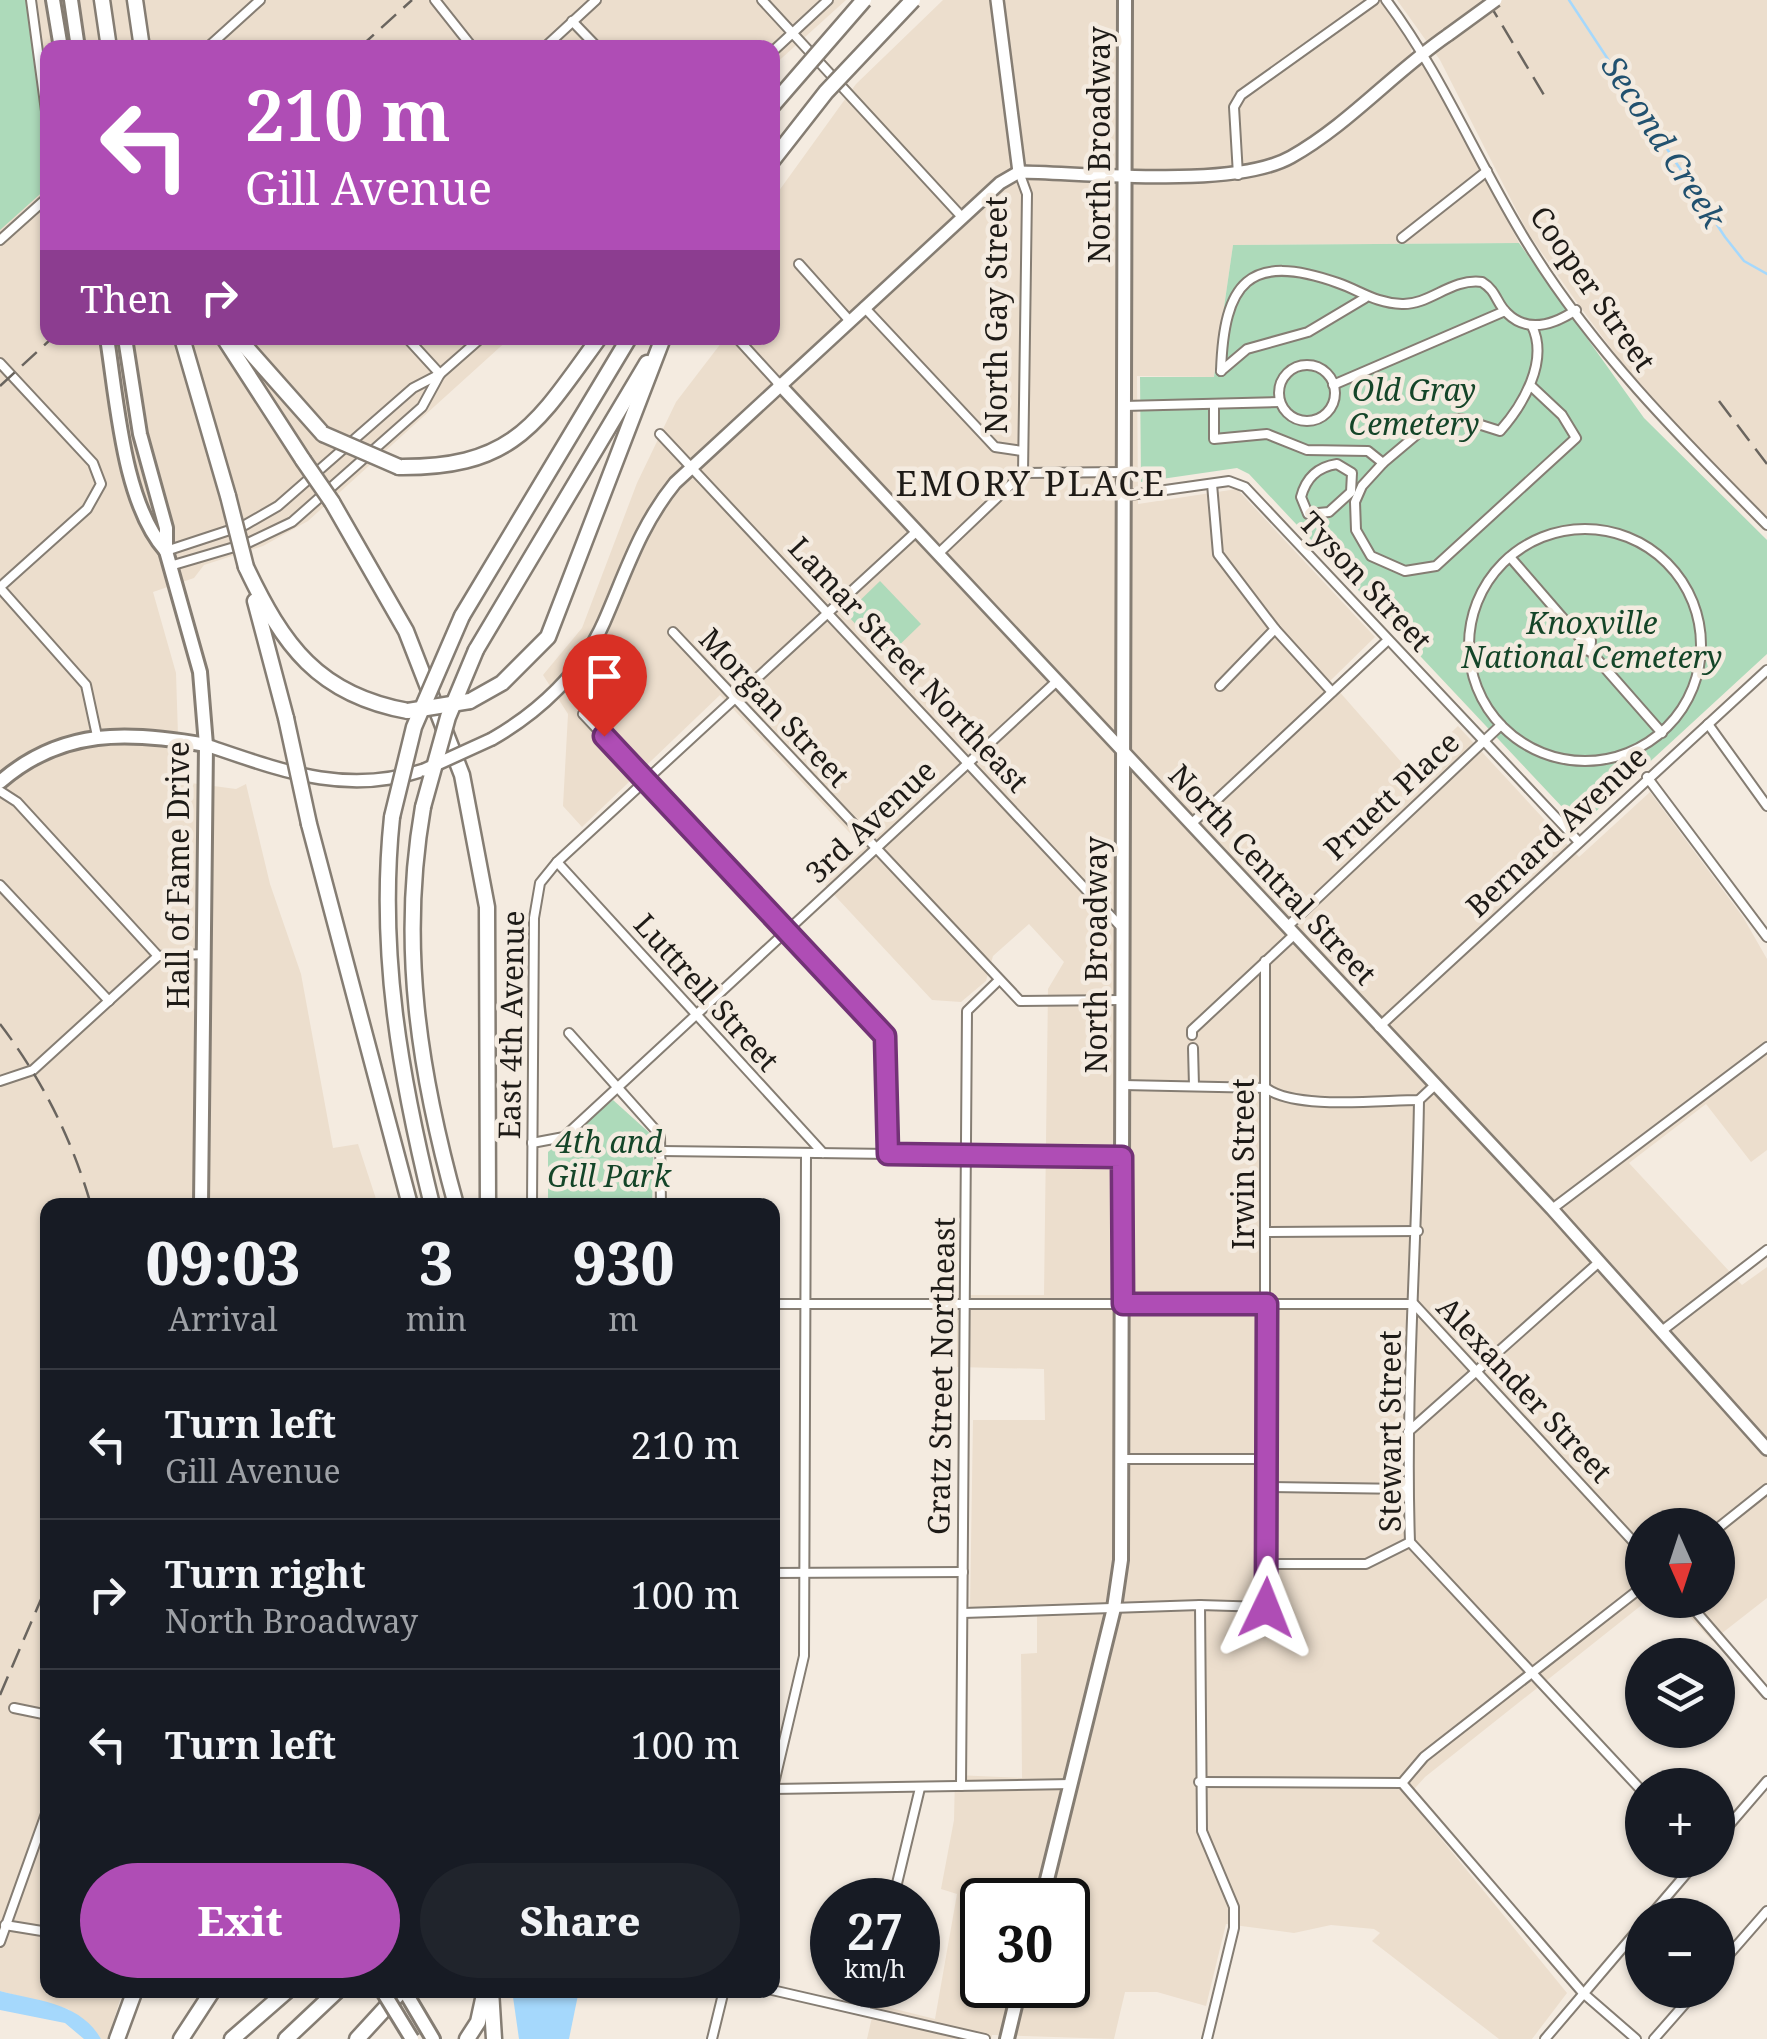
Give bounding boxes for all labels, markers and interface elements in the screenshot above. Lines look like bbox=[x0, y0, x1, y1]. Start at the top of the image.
street label: North Broadway bbox=[1078, 26, 1119, 264]
water label: Second Creek bbox=[1592, 47, 1737, 237]
text: 210 m bbox=[245, 66, 451, 162]
icon: left bbox=[80, 80, 210, 210]
text: Gill Avenue bbox=[245, 157, 492, 218]
street label: North Gay Street bbox=[975, 196, 1016, 434]
street label: Cooper Street bbox=[1521, 197, 1665, 379]
icon: right bbox=[192, 270, 247, 325]
text: Then bbox=[80, 272, 172, 324]
park label: Old Gray Cemetery bbox=[1349, 369, 1479, 444]
district label: EMORY PLACE bbox=[895, 459, 1167, 506]
street label: Tyson Street bbox=[1291, 502, 1441, 660]
street label: Lamar Street Northeast bbox=[780, 527, 1038, 801]
park label: Knoxville National Cemetery bbox=[1461, 602, 1722, 677]
street label: Morgan Street bbox=[691, 619, 859, 795]
pin bbox=[562, 634, 647, 737]
icon: arrive bbox=[577, 649, 632, 704]
street label: Pruett Place bbox=[1314, 721, 1468, 868]
street label: Bernard Avenue bbox=[1457, 736, 1655, 926]
street label: Hall of Fame Drive bbox=[157, 741, 198, 1009]
street label: 3rd Avenue bbox=[796, 750, 944, 892]
street label: North Central Street bbox=[1160, 755, 1386, 993]
street label: North Broadway bbox=[1075, 836, 1116, 1074]
street label: Luttrell Street bbox=[625, 904, 789, 1080]
street label: East 4th Avenue bbox=[488, 910, 533, 1140]
street label: Irwin Street bbox=[1222, 1078, 1263, 1250]
park label: 4th and Gill Park bbox=[547, 1121, 672, 1196]
street label: Gratz Street Northeast bbox=[917, 1217, 964, 1535]
text: 09:03 bbox=[146, 1221, 300, 1303]
text: 3 bbox=[419, 1221, 453, 1303]
text: 930 bbox=[572, 1221, 674, 1303]
street label: Alexander Street bbox=[1428, 1287, 1622, 1491]
text: Arrival bbox=[168, 1297, 278, 1340]
text: min bbox=[406, 1297, 467, 1340]
text: m bbox=[608, 1297, 639, 1340]
street label: Stewart Street bbox=[1369, 1330, 1410, 1532]
text: Turn left bbox=[165, 1397, 336, 1449]
icon: left bbox=[80, 1417, 135, 1472]
text: 210 m bbox=[630, 1418, 740, 1470]
text: Gill Avenue bbox=[165, 1449, 341, 1492]
north arrow bbox=[1625, 1508, 1735, 1618]
map controls bbox=[1625, 1508, 1735, 2008]
text: Turn right bbox=[165, 1547, 366, 1599]
position arrow bbox=[1214, 1556, 1318, 1660]
icon: right bbox=[80, 1567, 135, 1622]
text: 100 m bbox=[630, 1568, 740, 1620]
text: North Broadway bbox=[165, 1599, 418, 1642]
button: layers bbox=[1625, 1638, 1735, 1748]
icon: left bbox=[80, 1717, 135, 1772]
text: Turn left bbox=[165, 1718, 336, 1770]
text: 100 m bbox=[630, 1718, 740, 1770]
button: + bbox=[1625, 1768, 1735, 1878]
button: Exit bbox=[80, 1863, 400, 1978]
button: Share bbox=[420, 1863, 740, 1978]
speed limit sign: 30 bbox=[960, 1878, 1090, 2008]
text: 27 bbox=[847, 1897, 903, 1965]
button: − bbox=[1625, 1898, 1735, 2008]
text: km/h bbox=[844, 1951, 906, 1985]

